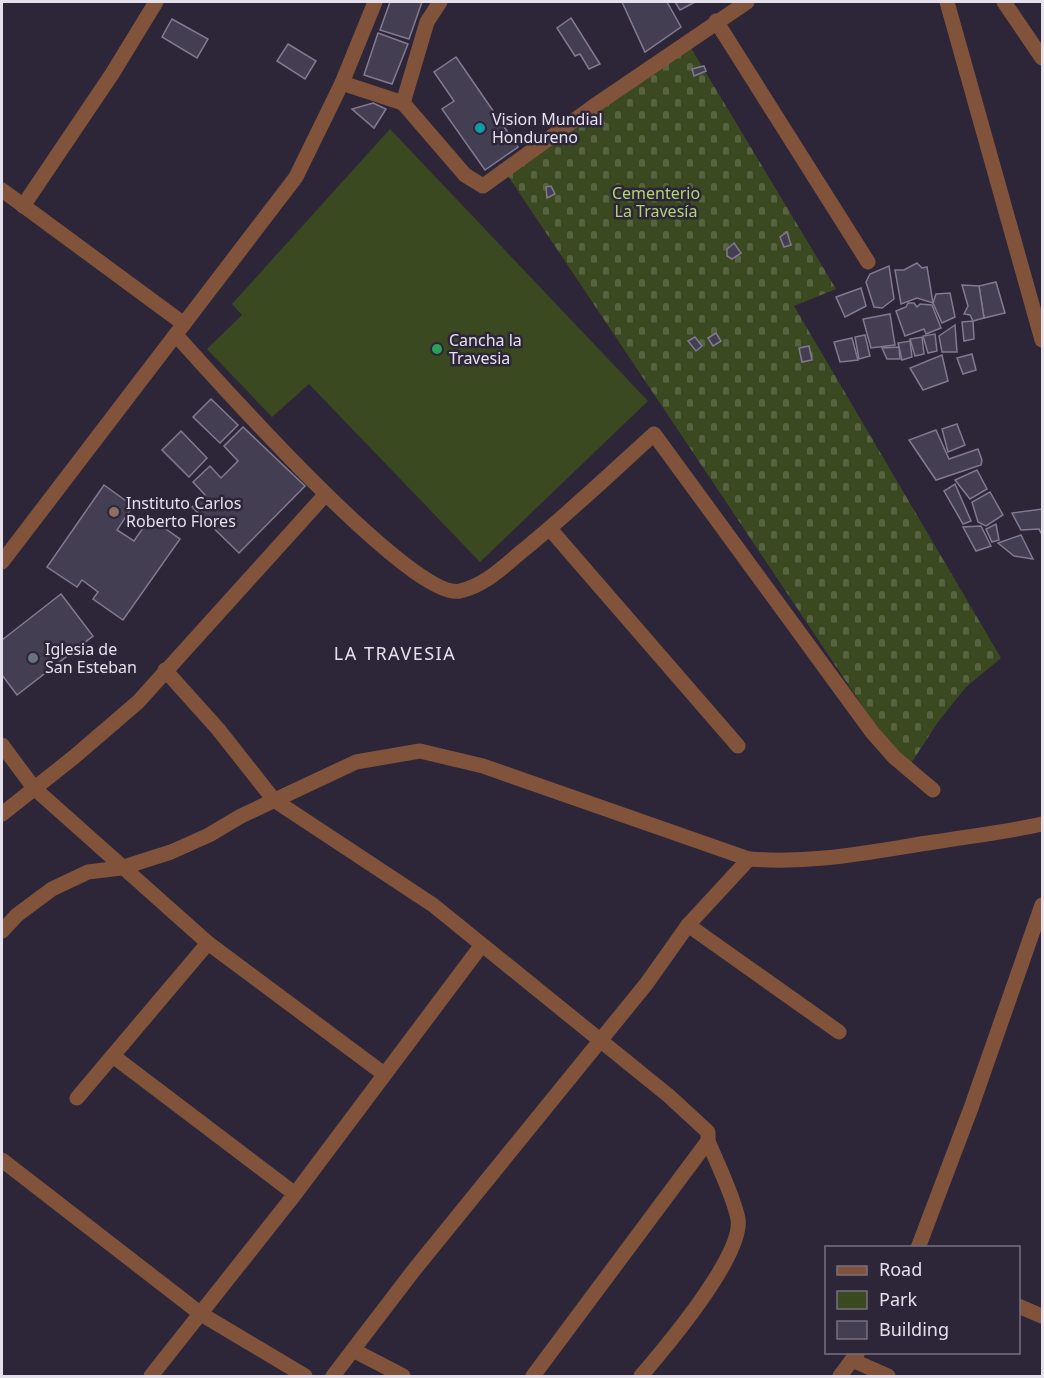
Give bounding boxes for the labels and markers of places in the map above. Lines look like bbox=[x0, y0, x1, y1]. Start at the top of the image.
place label: Vision Mundial Hondureno bbox=[492, 108, 603, 148]
marker: Vision Mundial Hondureno bbox=[473, 121, 487, 135]
place label: Cancha la Travesia bbox=[449, 329, 522, 369]
marker: Cancha la Travesia bbox=[430, 342, 444, 356]
place label: Instituto Carlos Roberto Flores bbox=[126, 492, 241, 532]
marker: Instituto Carlos Roberto Flores bbox=[107, 505, 121, 519]
place label: Iglesia de San Esteban bbox=[45, 638, 137, 678]
marker: Iglesia de San Esteban bbox=[26, 651, 40, 665]

